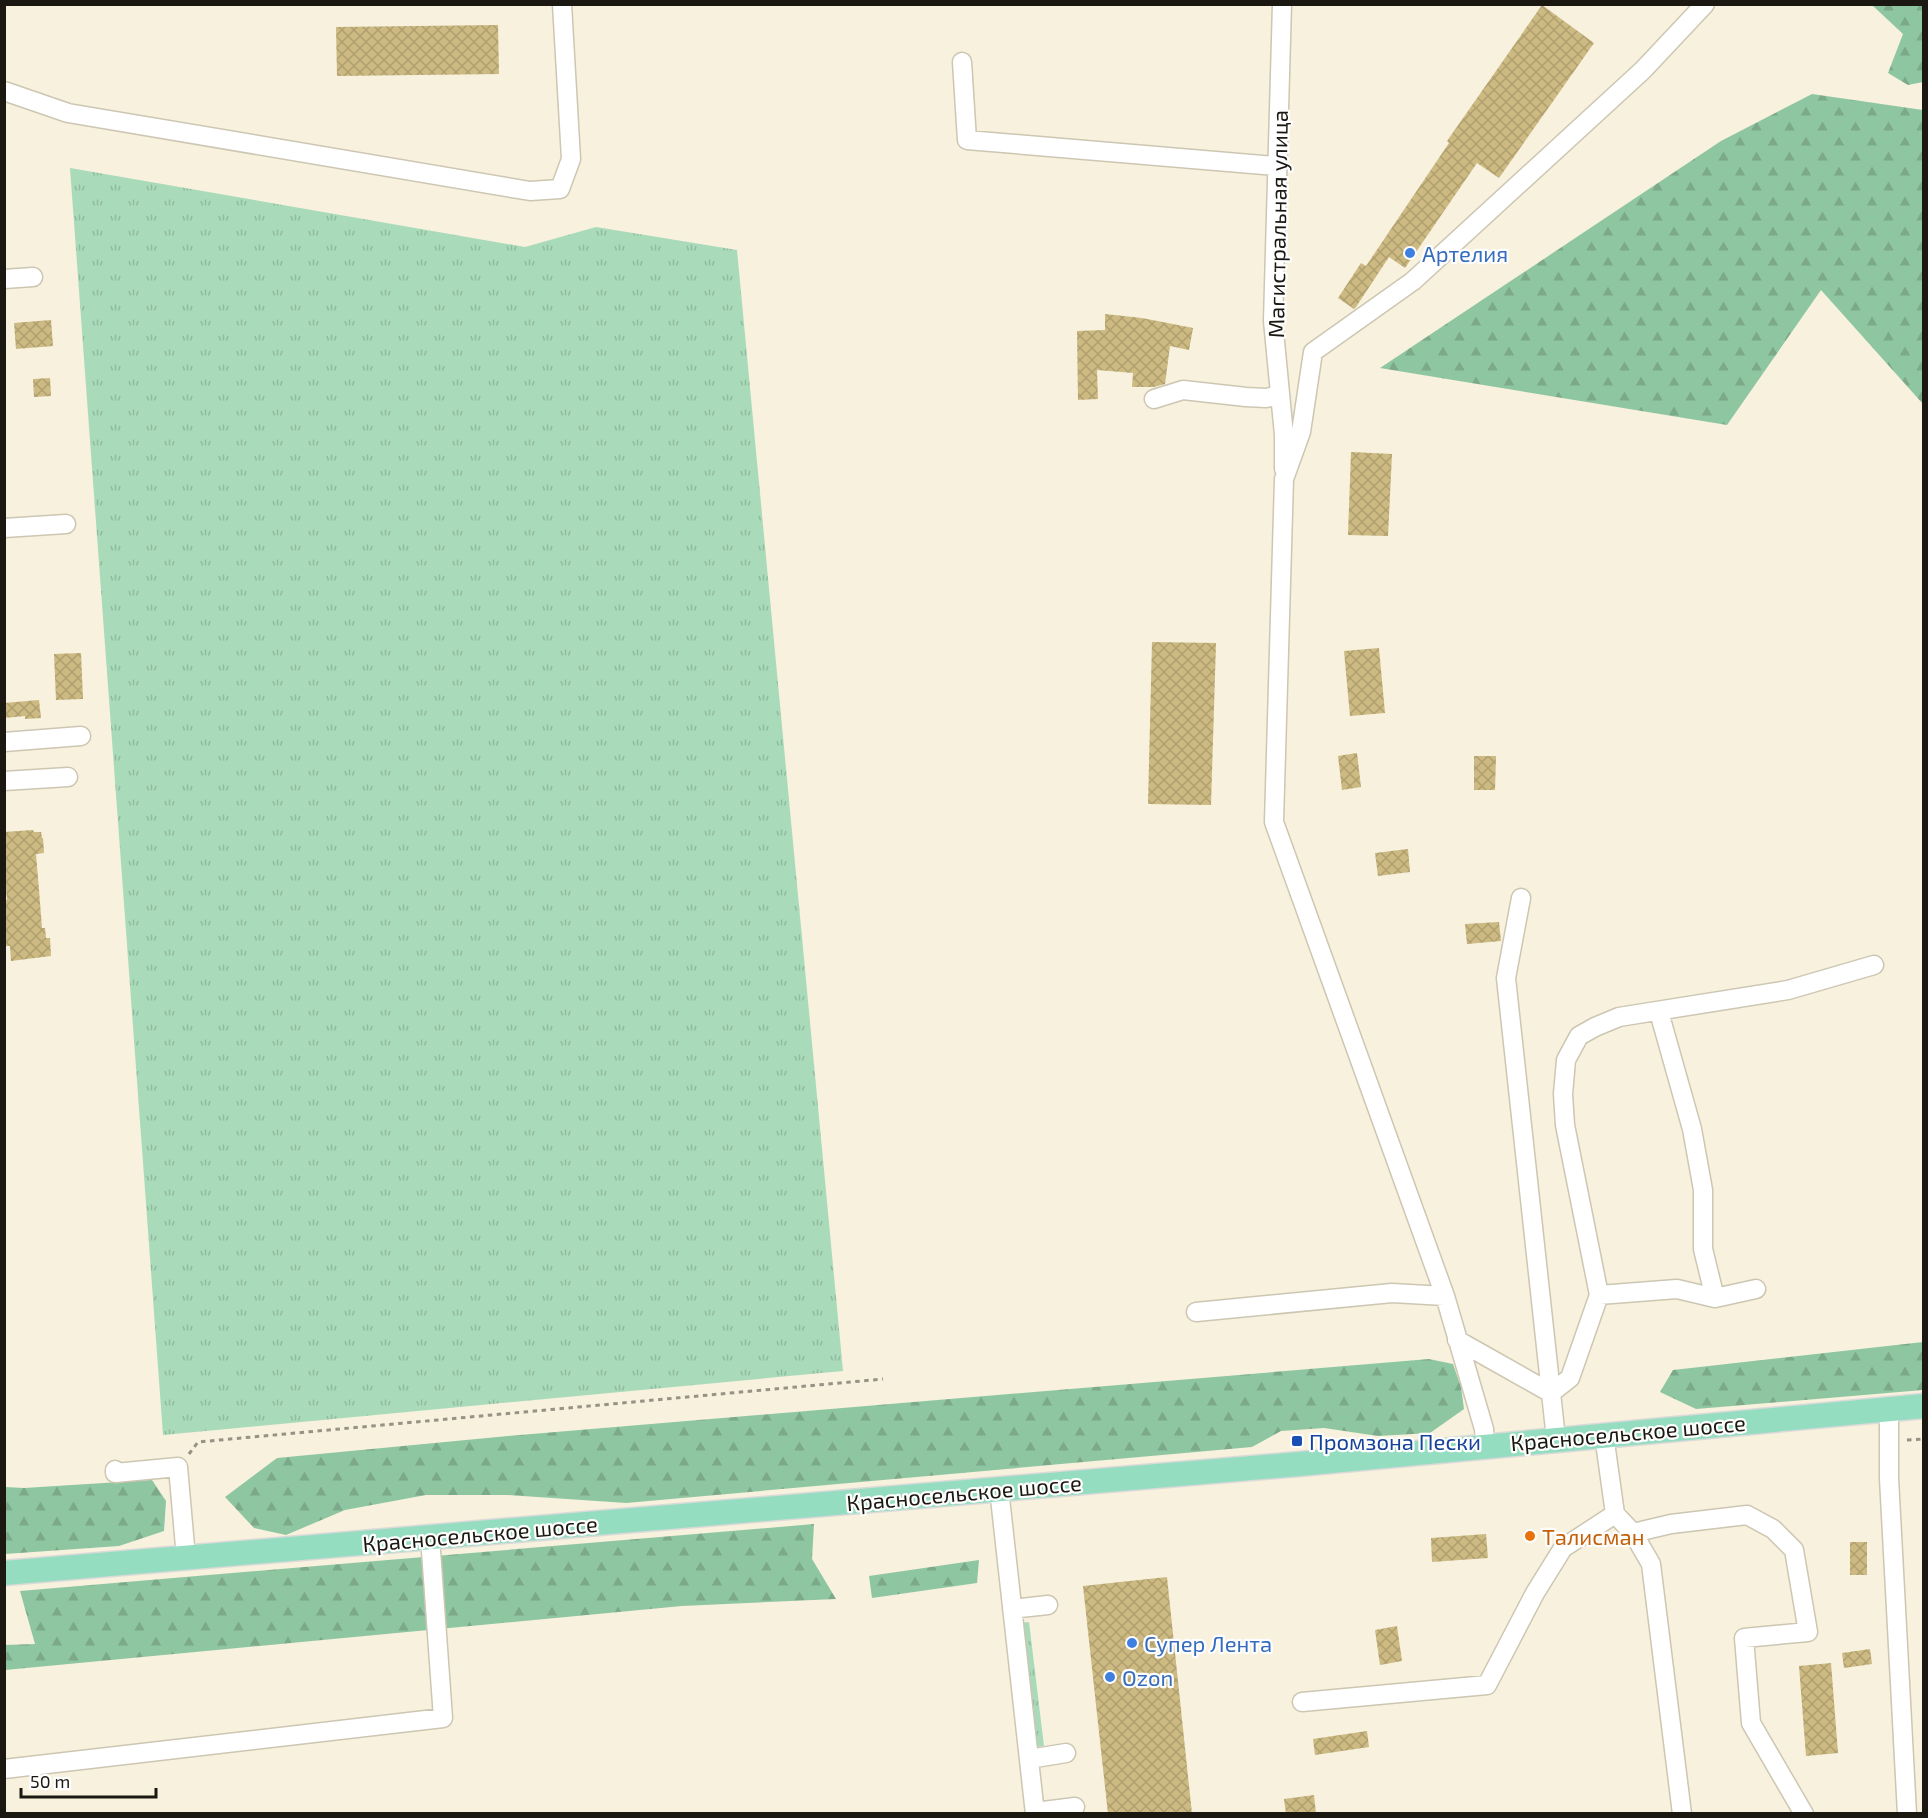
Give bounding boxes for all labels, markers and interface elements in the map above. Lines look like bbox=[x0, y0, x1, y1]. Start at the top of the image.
street label: Магистральная улица bbox=[1262, 110, 1293, 338]
place label: Артелия bbox=[1422, 240, 1508, 266]
marker: Артелия bbox=[1403, 246, 1417, 260]
street label: Красносельское шоссе bbox=[1509, 1409, 1747, 1455]
place label: Промзона Пески bbox=[1309, 1428, 1481, 1454]
marker: Промзона Пески bbox=[1290, 1434, 1304, 1448]
street label: Красносельское шоссе bbox=[845, 1469, 1083, 1515]
street label: Красносельское шоссе bbox=[361, 1510, 599, 1556]
place label: Талисман bbox=[1542, 1523, 1644, 1549]
marker: Талисман bbox=[1523, 1529, 1537, 1543]
place label: Супер Лента bbox=[1144, 1630, 1272, 1657]
marker: Супер Лента bbox=[1125, 1636, 1139, 1650]
place label: Ozon bbox=[1122, 1664, 1173, 1690]
marker: Ozon bbox=[1103, 1670, 1117, 1684]
scale bar bbox=[21, 1761, 156, 1799]
text: 50 m bbox=[30, 1770, 70, 1792]

